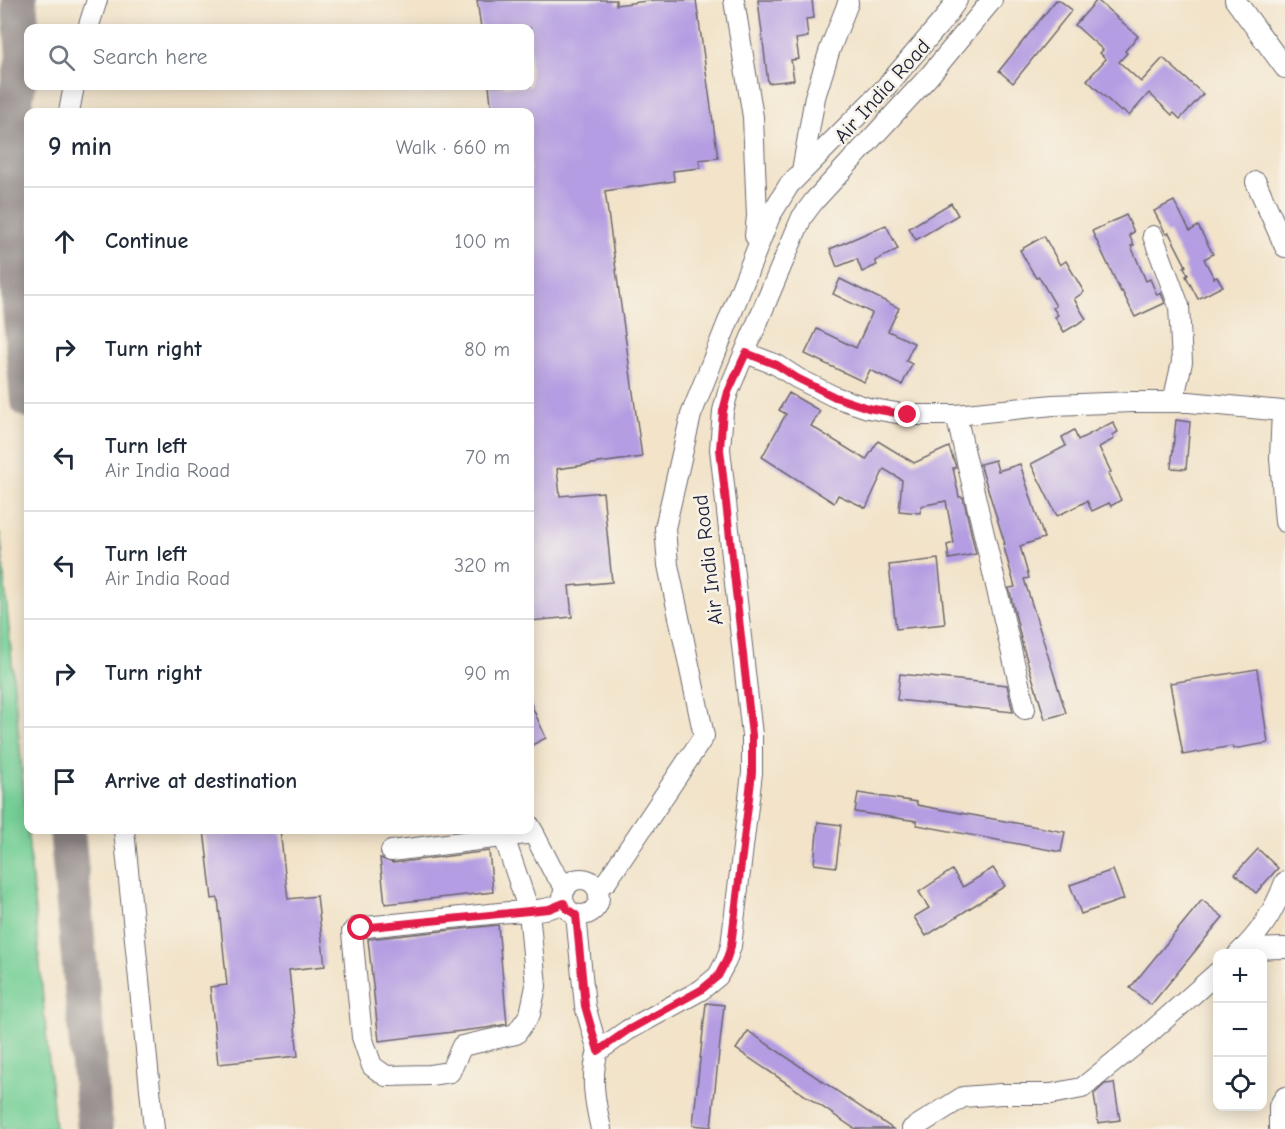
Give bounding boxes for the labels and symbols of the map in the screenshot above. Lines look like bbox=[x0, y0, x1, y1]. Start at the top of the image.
street label: Air India Road bbox=[829, 34, 935, 148]
route end bbox=[894, 401, 920, 427]
street label: Air India Road bbox=[688, 493, 728, 627]
route start bbox=[347, 914, 373, 940]

